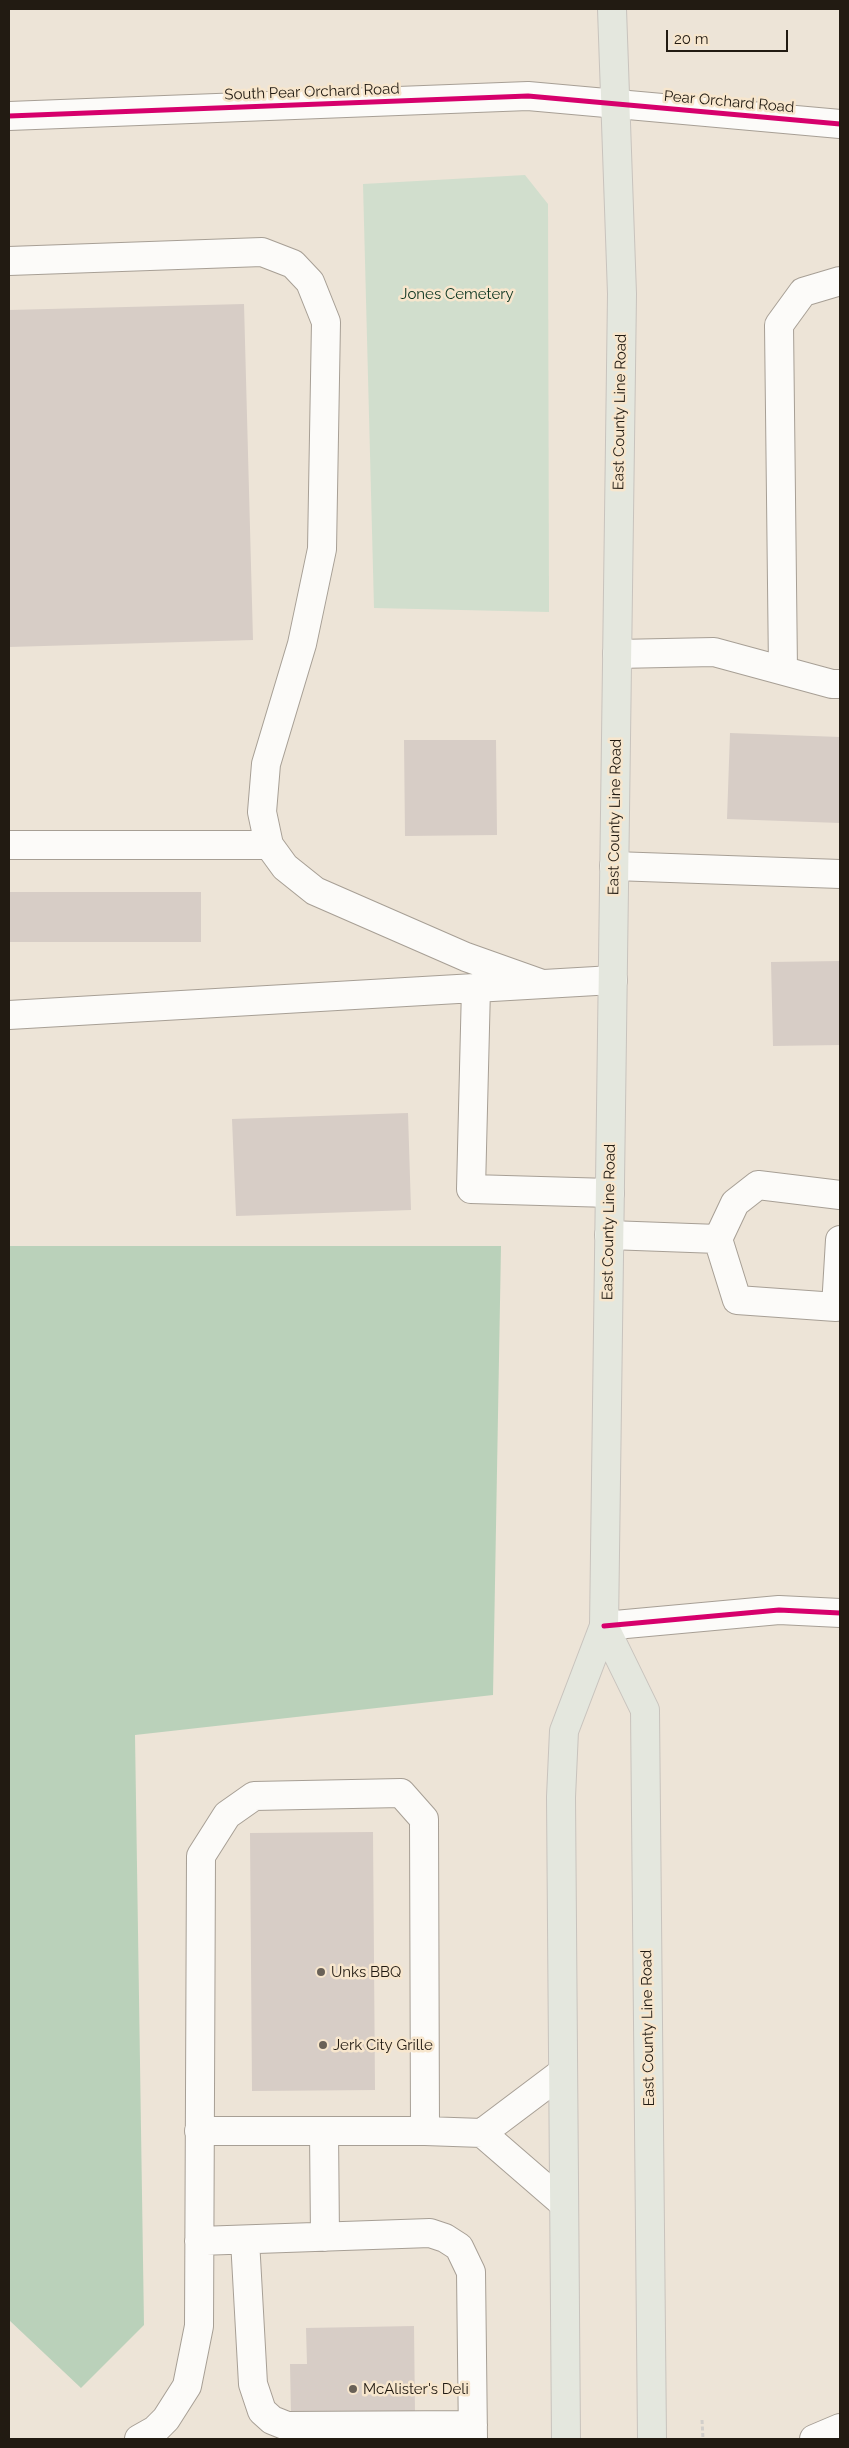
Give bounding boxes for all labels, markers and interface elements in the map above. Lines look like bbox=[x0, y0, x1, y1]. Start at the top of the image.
scale bar bbox=[669, 20, 792, 52]
text: 20 m bbox=[674, 30, 709, 48]
street label: South Pear Orchard Road bbox=[224, 80, 400, 104]
street label: Pear Orchard Road bbox=[663, 87, 795, 117]
park label: Jones Cemetery bbox=[400, 285, 514, 303]
street label: East County Line Road bbox=[610, 334, 630, 490]
street label: East County Line Road bbox=[605, 739, 625, 895]
street label: East County Line Road bbox=[599, 1144, 619, 1300]
street label: East County Line Road bbox=[638, 1950, 658, 2106]
place label: Unks BBQ bbox=[331, 1963, 401, 1981]
marker: Unks BBQ bbox=[315, 1966, 327, 1978]
place label: Jerk City Grille bbox=[333, 2036, 433, 2054]
marker: Jerk City Grille bbox=[317, 2039, 329, 2051]
place label: McAlister's Deli bbox=[363, 2380, 469, 2398]
marker: McAlister's Deli bbox=[347, 2383, 359, 2395]

